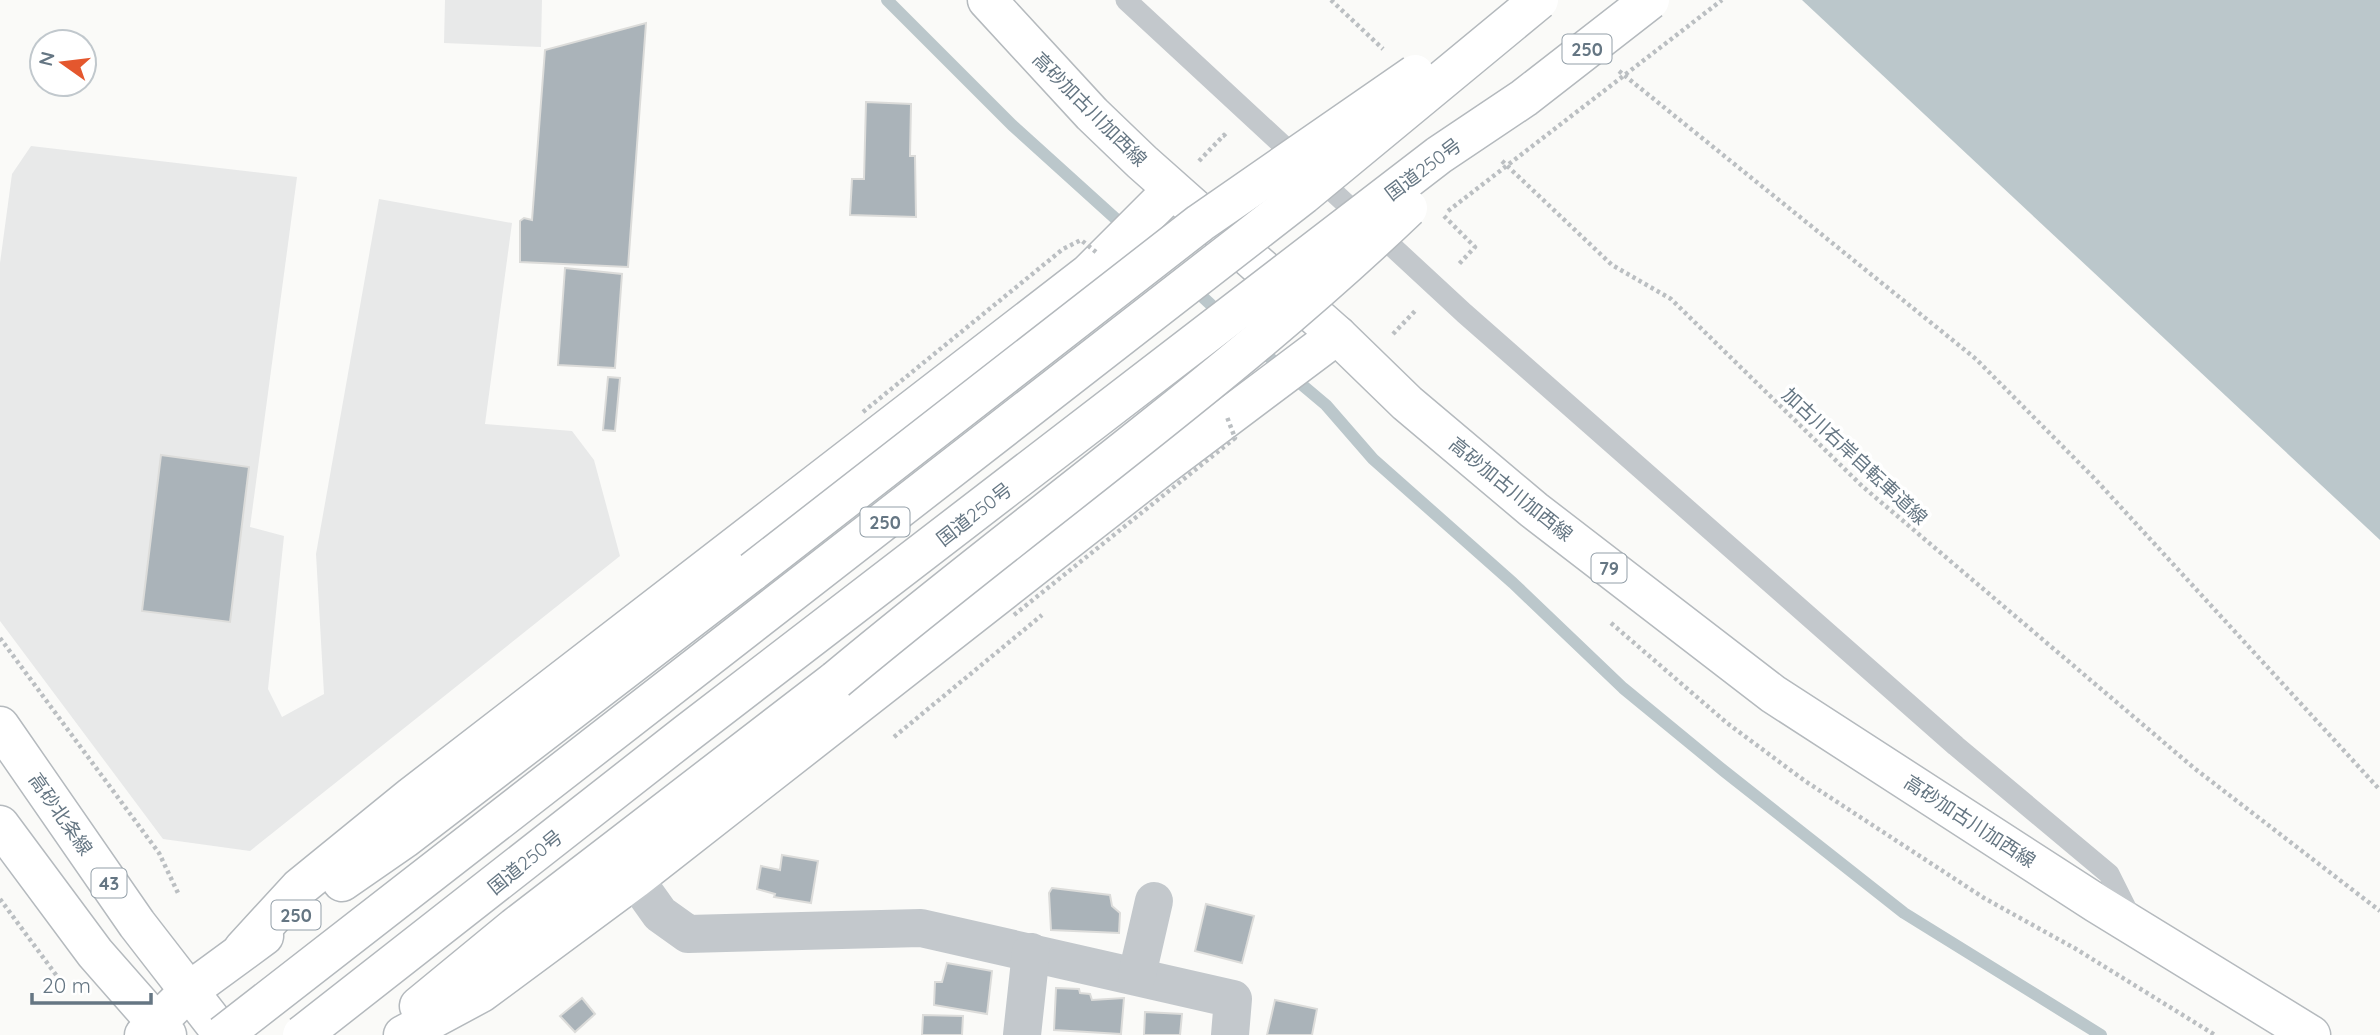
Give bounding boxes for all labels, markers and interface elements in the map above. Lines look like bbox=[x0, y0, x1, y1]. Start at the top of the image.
north arrow bbox=[28, 28, 98, 98]
road number: 250 bbox=[1562, 34, 1612, 64]
street label: 高砂加古川加西線 bbox=[1028, 47, 1152, 171]
text: N bbox=[33, 49, 60, 69]
street label: 国道250号 bbox=[1380, 133, 1466, 205]
street label: 加古川右岸自転車道線 bbox=[1777, 382, 1933, 530]
street label: 高砂加古川加西線 bbox=[1444, 432, 1578, 546]
street label: 国道250号 bbox=[931, 477, 1017, 551]
road number: 250 bbox=[860, 508, 910, 536]
road number: 79 bbox=[1592, 554, 1626, 582]
street label: 高砂北条線 bbox=[24, 768, 98, 860]
street label: 高砂加古川加西線 bbox=[1900, 770, 2040, 872]
street label: 国道250号 bbox=[483, 825, 567, 899]
road number: 43 bbox=[92, 868, 126, 898]
road number: 250 bbox=[272, 900, 320, 930]
scale bar bbox=[32, 962, 150, 1006]
text: 20 m bbox=[42, 972, 91, 998]

